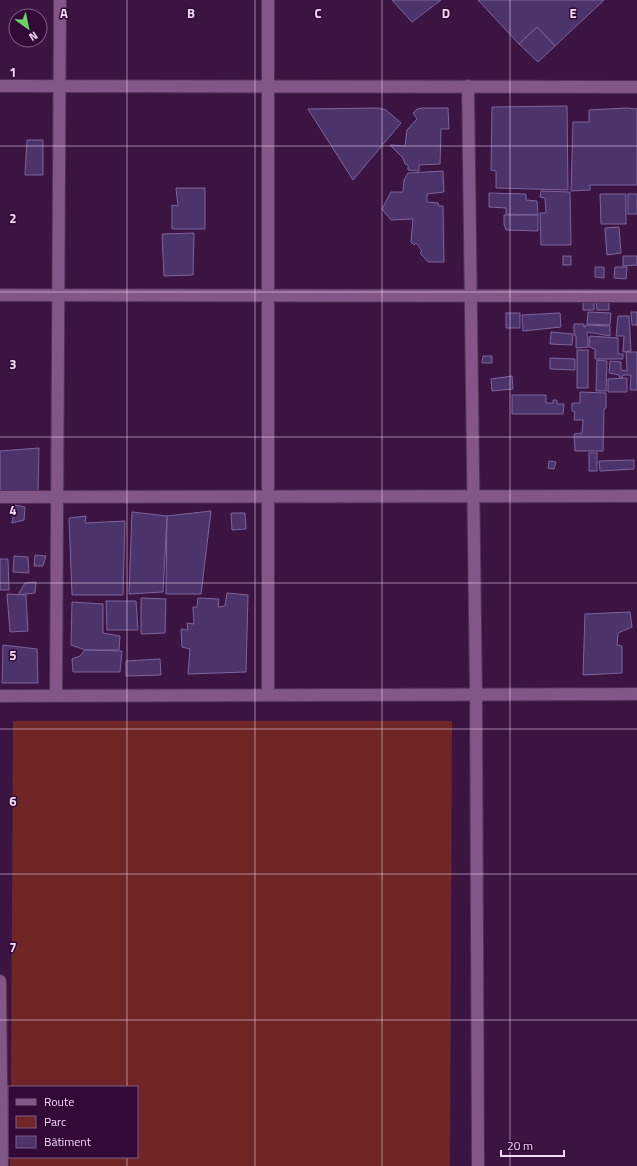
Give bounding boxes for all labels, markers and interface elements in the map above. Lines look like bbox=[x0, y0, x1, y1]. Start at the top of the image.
text: A bbox=[60, 3, 68, 23]
text: B bbox=[187, 3, 195, 23]
text: C bbox=[314, 3, 322, 23]
text: D bbox=[442, 3, 450, 23]
text: E bbox=[569, 3, 577, 23]
north arrow bbox=[8, 8, 48, 48]
text: N bbox=[26, 28, 41, 45]
text: 1 bbox=[9, 62, 17, 82]
text: 2 bbox=[9, 208, 17, 228]
text: 3 bbox=[9, 354, 17, 374]
text: 4 bbox=[9, 500, 17, 520]
text: 5 bbox=[9, 645, 17, 665]
text: 6 bbox=[9, 791, 17, 811]
text: 7 bbox=[9, 937, 17, 957]
legend bbox=[8, 1086, 138, 1158]
text: Route bbox=[44, 1092, 74, 1111]
text: Parc bbox=[44, 1112, 66, 1131]
text: Bâtiment bbox=[44, 1132, 92, 1151]
scale bar bbox=[501, 1132, 564, 1158]
text: 20 m bbox=[507, 1136, 533, 1155]

